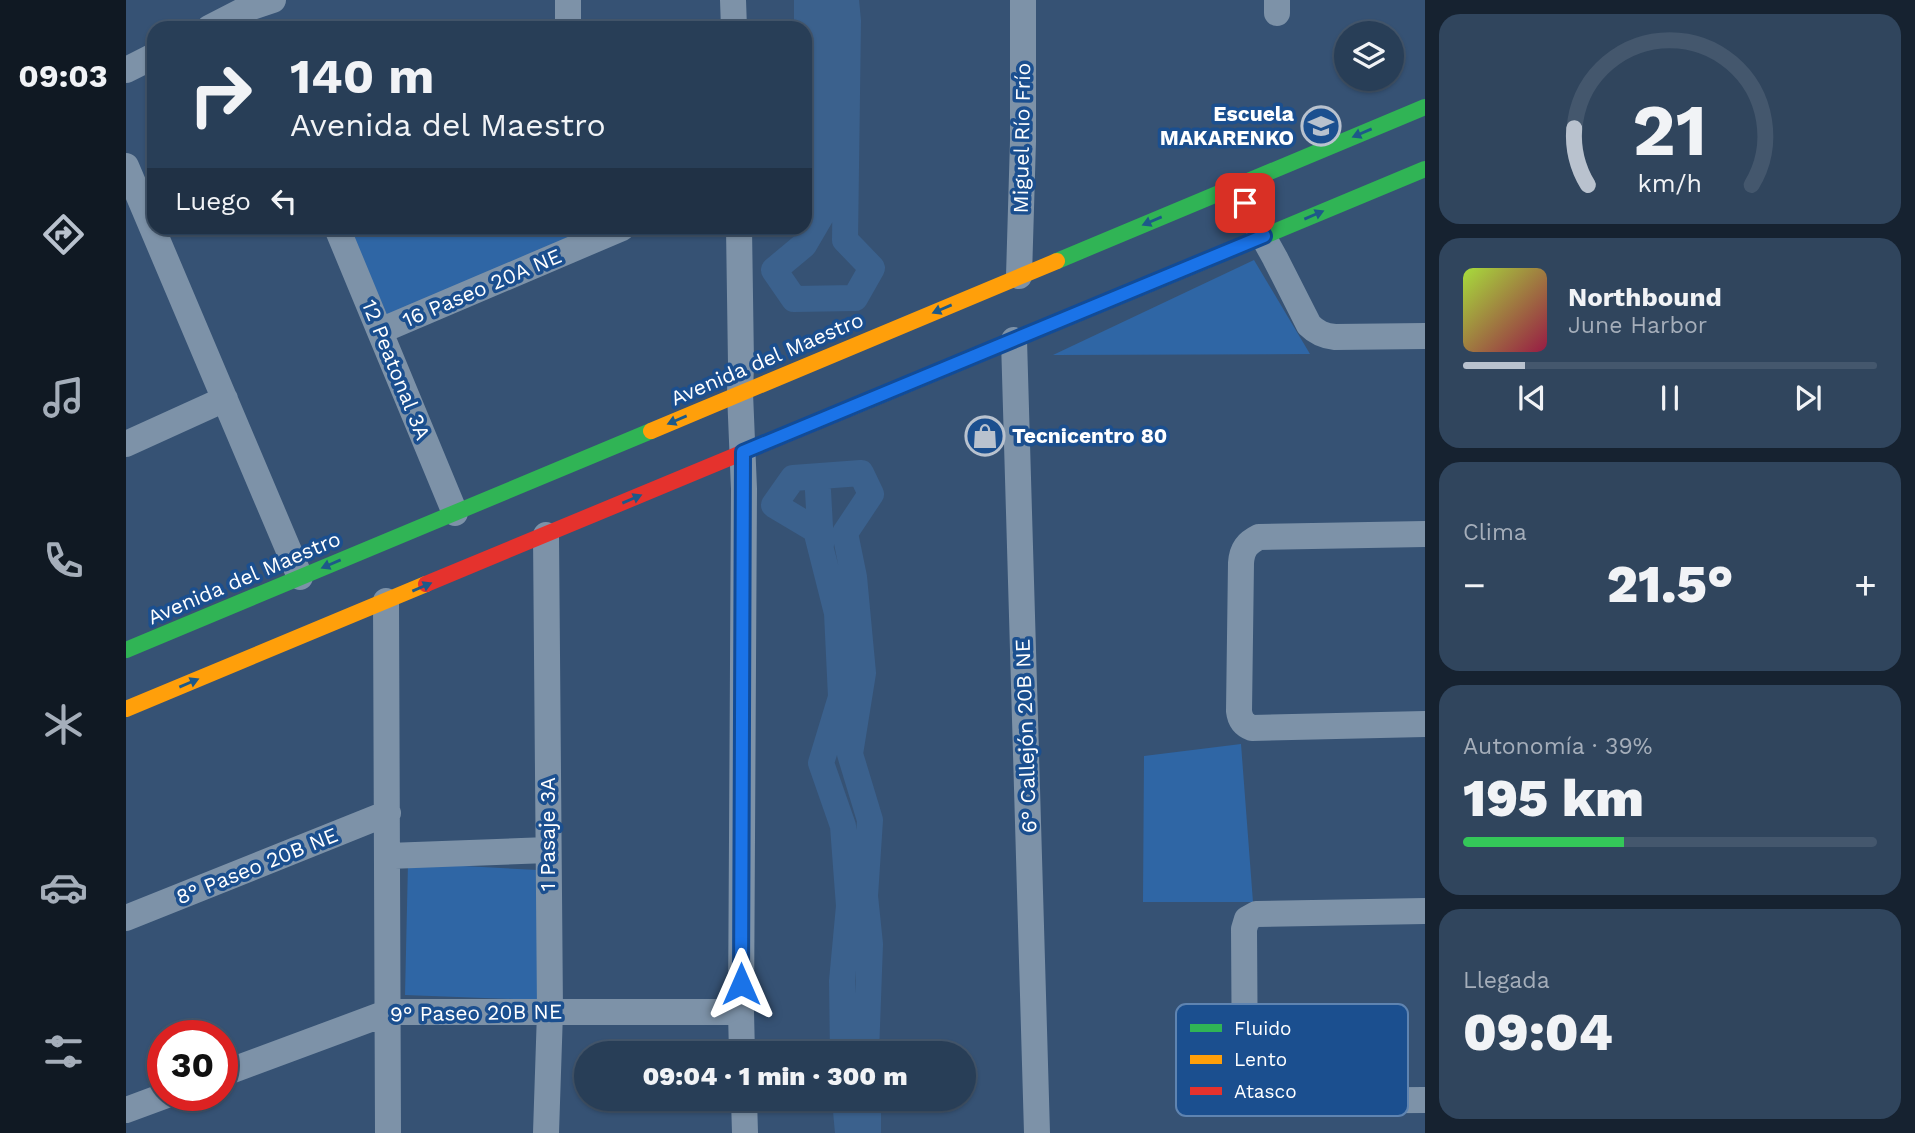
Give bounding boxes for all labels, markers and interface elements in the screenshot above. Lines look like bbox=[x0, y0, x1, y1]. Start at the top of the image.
map controls bbox=[1334, 21, 1404, 91]
button: layers bbox=[1334, 21, 1404, 91]
text: 140 m bbox=[290, 47, 434, 105]
icon: right bbox=[175, 49, 266, 140]
text: 09:03 bbox=[18, 57, 108, 95]
street label: Miguel Río Frío bbox=[1008, 63, 1035, 213]
text: 21 bbox=[1633, 87, 1707, 173]
place label: Escuela MAKARENKO bbox=[1160, 101, 1295, 150]
school or university icon: Escuela MAKARENKO bbox=[1300, 105, 1342, 147]
text: Avenida del Maestro bbox=[290, 106, 606, 144]
one-way arrow bbox=[1352, 127, 1372, 139]
text: km/h bbox=[1638, 169, 1702, 198]
pin bbox=[1215, 173, 1275, 233]
icon: left bbox=[265, 182, 303, 220]
icon: arrive bbox=[1226, 184, 1264, 222]
text: Luego bbox=[175, 186, 251, 216]
one-way arrow bbox=[1304, 209, 1324, 221]
icon: directions bbox=[39, 210, 88, 259]
one-way arrow bbox=[1142, 215, 1162, 227]
street label: 16 Paseo 20A NE bbox=[399, 243, 565, 332]
text: Northbound bbox=[1568, 282, 1722, 312]
street label: 12 Peatonal 3A bbox=[357, 296, 436, 444]
one-way arrow bbox=[932, 304, 953, 315]
street label: Avenida del Maestro bbox=[667, 307, 867, 411]
text: June Harbor bbox=[1568, 312, 1707, 339]
icon: music bbox=[39, 373, 88, 422]
icon: previous bbox=[1513, 379, 1551, 417]
icon: pause bbox=[1651, 379, 1689, 417]
icon: next bbox=[1789, 379, 1827, 417]
one-way arrow bbox=[666, 415, 687, 426]
shop icon: Tecnicentro 80 bbox=[964, 415, 1006, 457]
place label: Tecnicentro 80 bbox=[1012, 423, 1167, 448]
one-way arrow bbox=[622, 494, 643, 505]
text: Clima bbox=[1463, 519, 1527, 546]
street label: Avenida del Maestro bbox=[144, 526, 344, 630]
icon: phone bbox=[39, 536, 88, 585]
text: 21.5° bbox=[1607, 554, 1733, 615]
one-way arrow bbox=[321, 559, 342, 570]
text: − bbox=[1463, 563, 1486, 607]
text: + bbox=[1854, 563, 1877, 607]
one-way arrow bbox=[412, 581, 433, 592]
street label: 6° Callejón 20B NE bbox=[1010, 639, 1041, 833]
one-way arrow bbox=[179, 677, 199, 689]
icon: climate bbox=[39, 700, 88, 749]
text: Autonomía · 39% bbox=[1463, 733, 1652, 760]
text: 195 km bbox=[1463, 768, 1644, 829]
street label: 1 Pasaje 3A bbox=[535, 777, 560, 891]
street label: 8° Paseo 20B NE bbox=[172, 822, 341, 909]
icon: car bbox=[39, 863, 88, 912]
position arrow bbox=[704, 947, 778, 1021]
text: Llegada bbox=[1463, 967, 1550, 994]
street label: 9° Paseo 20B NE bbox=[390, 998, 562, 1027]
text: 09:04 bbox=[1463, 1002, 1613, 1063]
legend bbox=[1176, 1004, 1408, 1116]
text: Fluido bbox=[1234, 1017, 1292, 1040]
speed limit sign: 30 bbox=[147, 1020, 238, 1111]
icon: filters bbox=[39, 1027, 88, 1076]
text: Lento bbox=[1234, 1048, 1287, 1071]
text: 09:04 · 1 min · 300 m bbox=[642, 1061, 908, 1091]
text: Atasco bbox=[1234, 1080, 1297, 1103]

